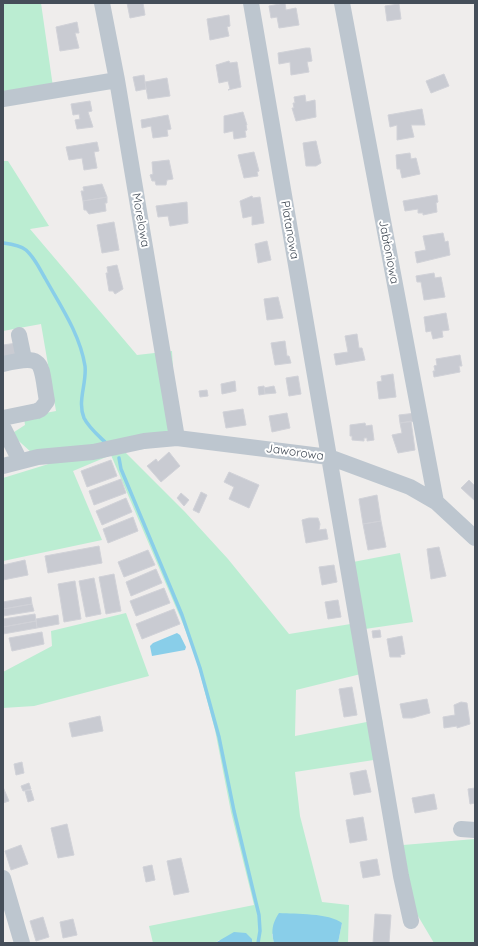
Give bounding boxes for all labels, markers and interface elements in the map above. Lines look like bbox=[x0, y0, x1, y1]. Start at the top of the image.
street label: Morelowa bbox=[129, 192, 154, 248]
street label: Platanowa bbox=[278, 200, 303, 260]
street label: Jabłoniowa bbox=[376, 219, 403, 285]
street label: Jaworowa bbox=[265, 440, 325, 463]

